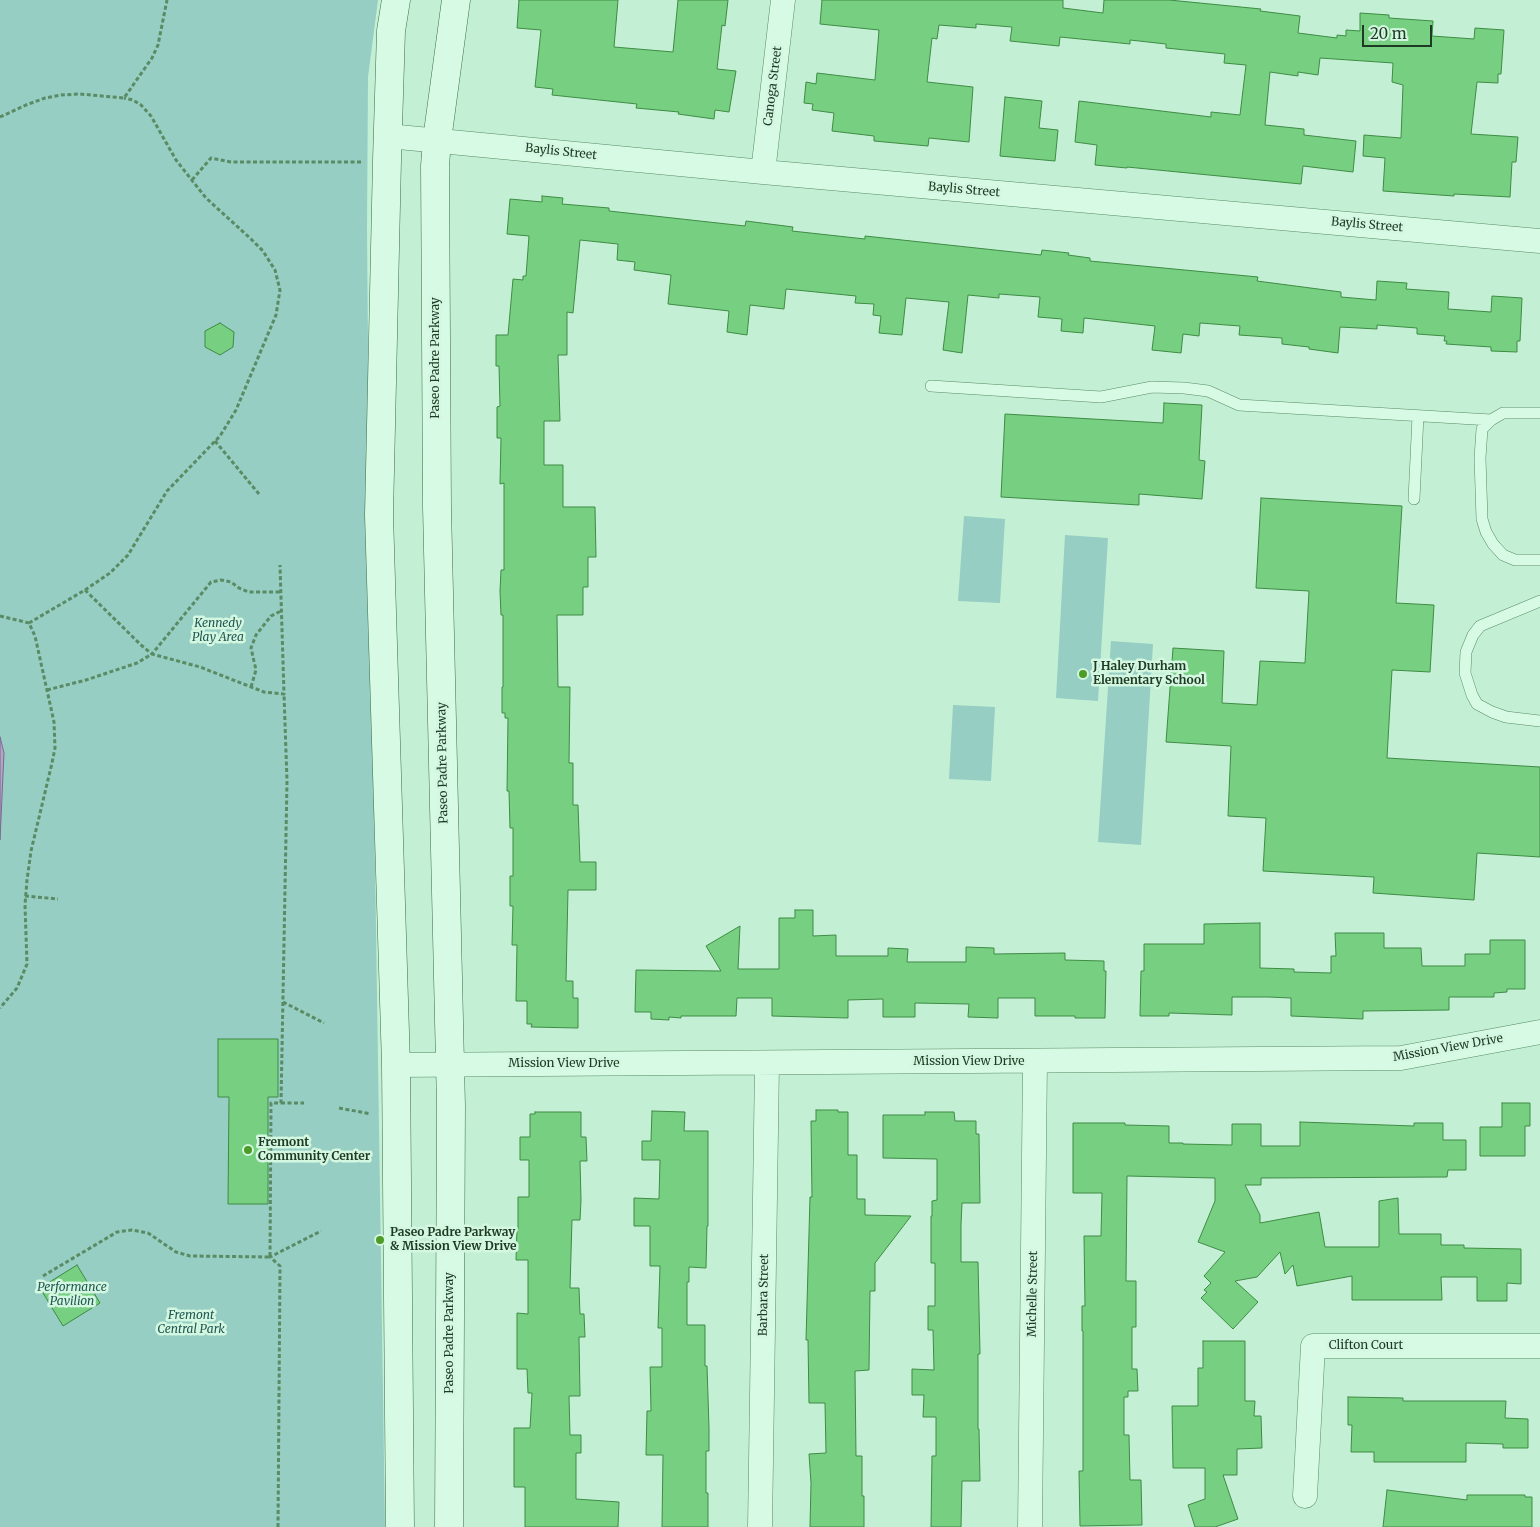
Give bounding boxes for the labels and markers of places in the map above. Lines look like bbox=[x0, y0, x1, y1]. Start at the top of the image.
place label: J Haley Durham Elementary School bbox=[1093, 660, 1205, 688]
marker: J Haley Durham Elementary School bbox=[1077, 668, 1089, 680]
place label: Fremont Community Center bbox=[258, 1136, 370, 1164]
marker: Fremont Community Center bbox=[242, 1144, 254, 1156]
place label: Paseo Padre Parkway & Mission View Drive bbox=[390, 1226, 517, 1254]
marker: Paseo Padre Parkway & Mission View Drive bbox=[374, 1234, 386, 1246]

